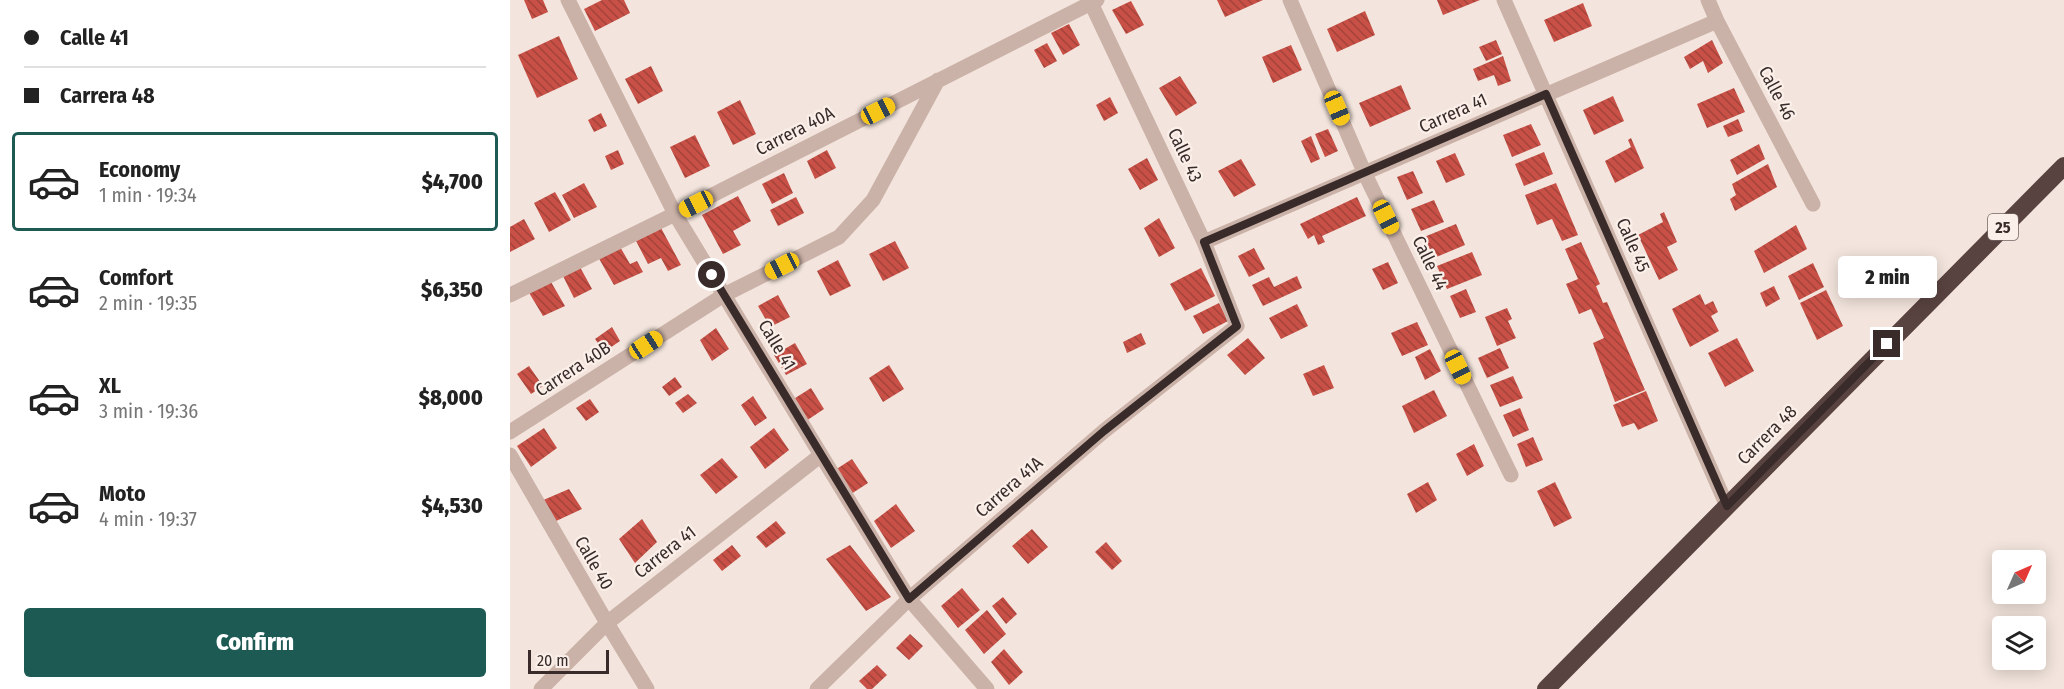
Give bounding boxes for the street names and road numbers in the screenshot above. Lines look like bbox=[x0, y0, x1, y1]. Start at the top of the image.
street label: Calle 46 bbox=[1754, 62, 1800, 124]
street label: Carrera 41 bbox=[1416, 88, 1490, 138]
street label: Carrera 40A bbox=[752, 102, 838, 160]
street label: Calle 43 bbox=[1163, 125, 1207, 185]
road number: 25 bbox=[1988, 214, 2018, 240]
street label: Calle 45 bbox=[1611, 215, 1655, 275]
street label: Calle 44 bbox=[1407, 232, 1453, 294]
street label: Calle 41 bbox=[753, 316, 801, 374]
street label: Carrera 40B bbox=[531, 336, 615, 401]
street label: Carrera 48 bbox=[1733, 401, 1801, 469]
street label: Carrera 41A bbox=[971, 452, 1047, 522]
street label: Carrera 41 bbox=[630, 521, 700, 583]
street label: Calle 40 bbox=[570, 532, 618, 594]

